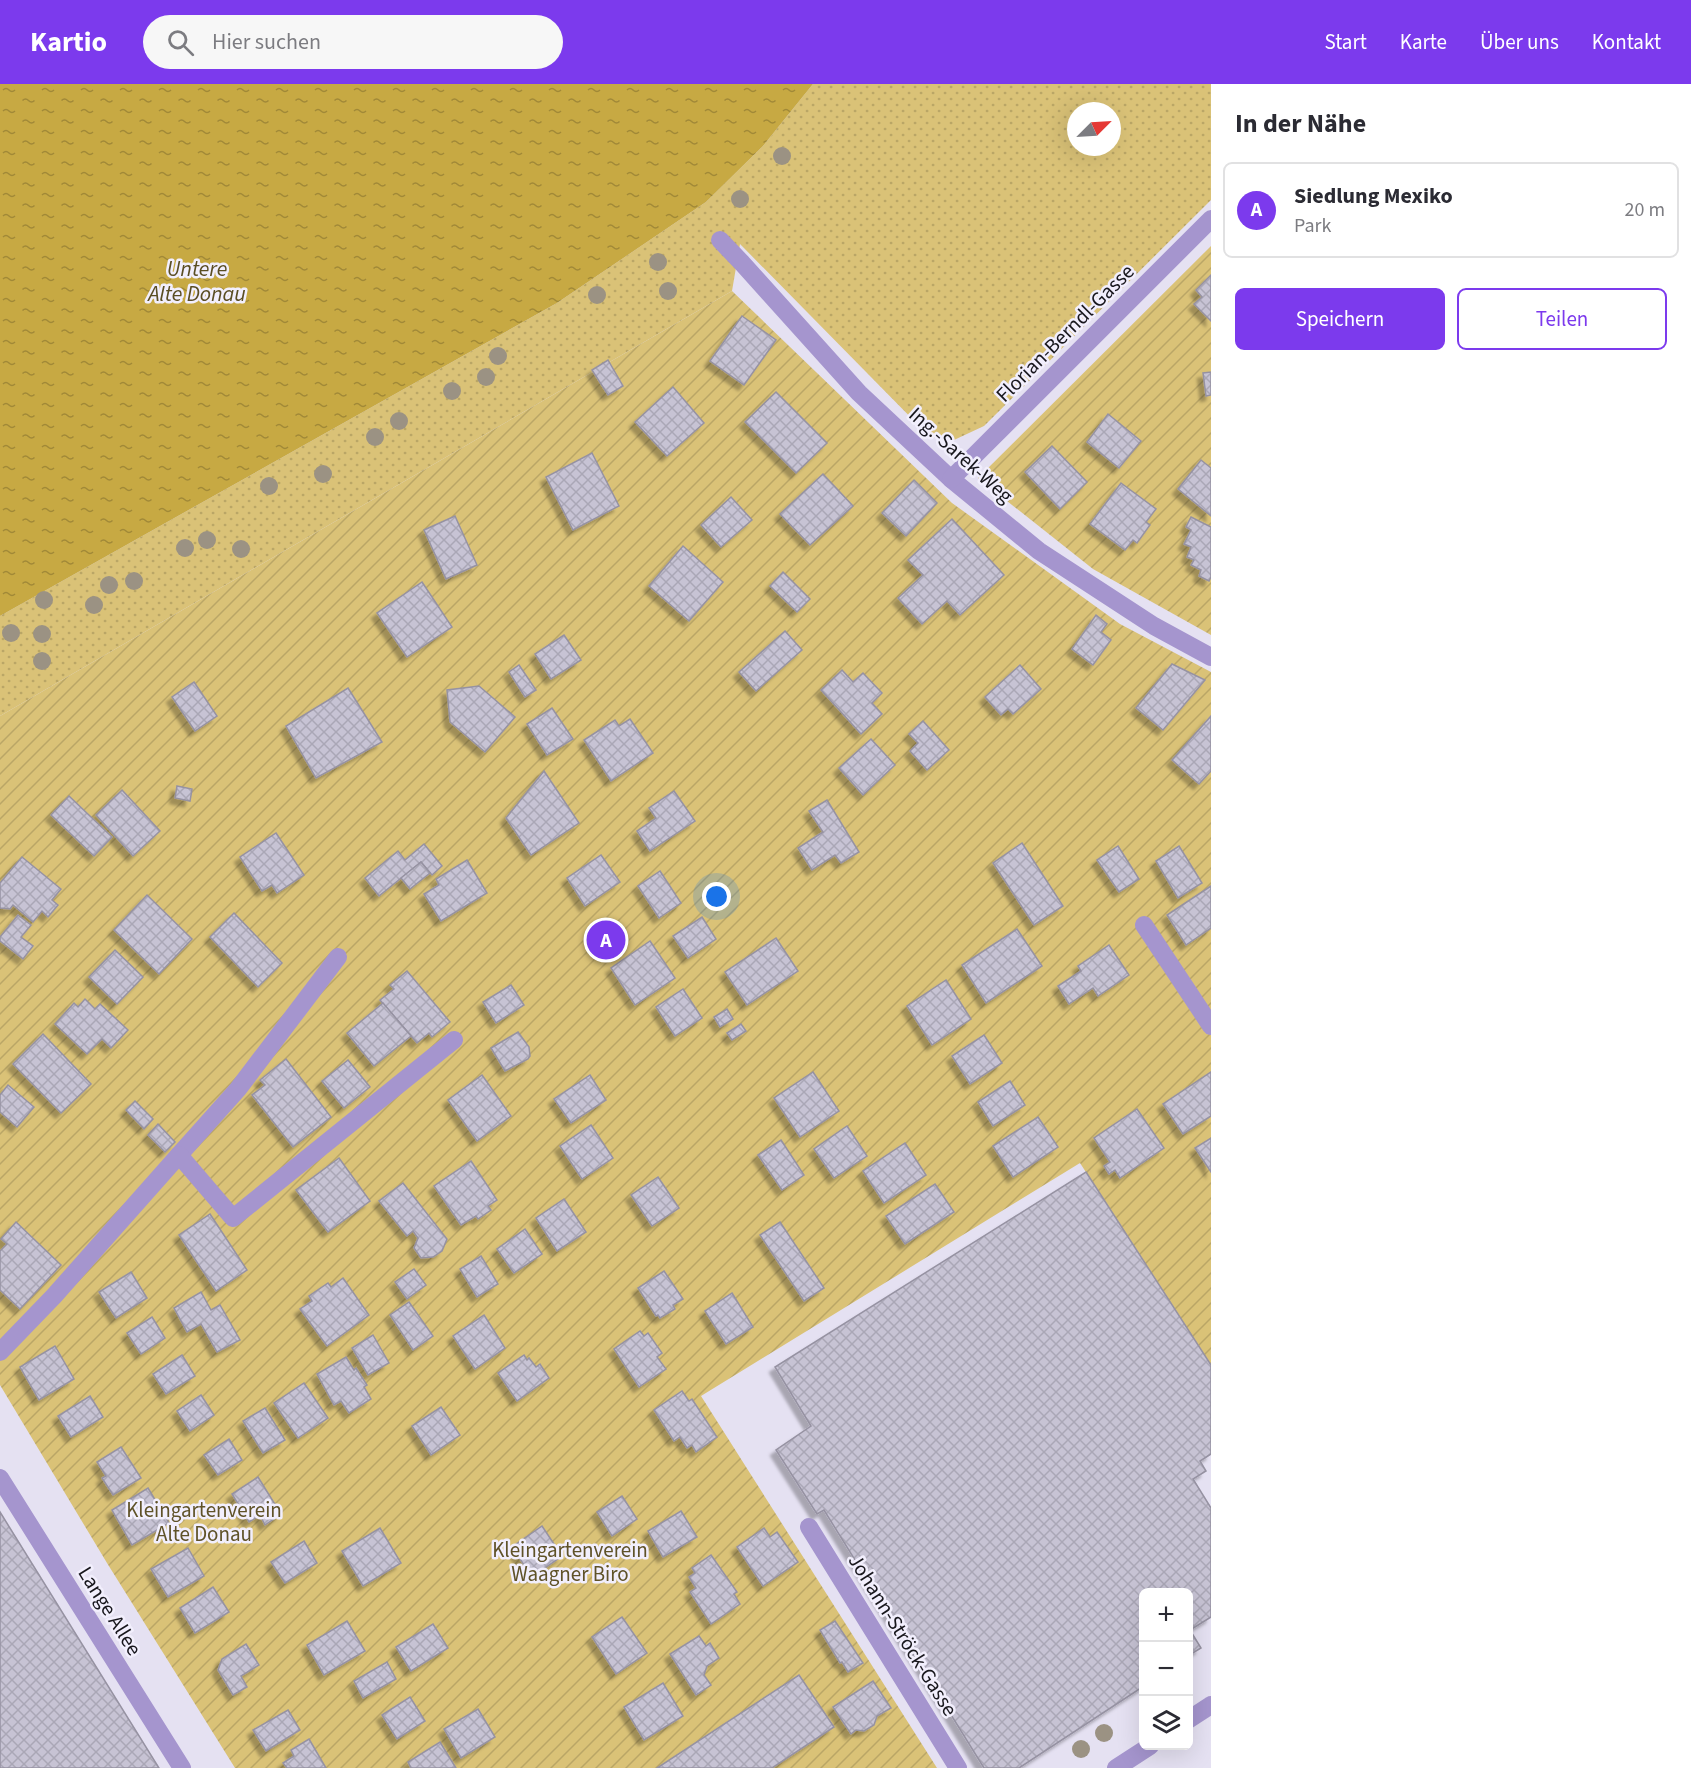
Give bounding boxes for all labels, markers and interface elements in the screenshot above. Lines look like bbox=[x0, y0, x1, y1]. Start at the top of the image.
search box bbox=[143, 15, 563, 69]
text: Kartio bbox=[30, 22, 107, 62]
icon: search bbox=[164, 26, 197, 59]
text: Hier suchen bbox=[212, 26, 321, 58]
text: Start bbox=[1324, 27, 1367, 57]
text: Karte bbox=[1400, 27, 1447, 57]
text: Über uns bbox=[1480, 27, 1559, 57]
text: Kontakt bbox=[1592, 27, 1661, 57]
north arrow bbox=[1067, 102, 1121, 156]
text: In der Nähe bbox=[1235, 105, 1366, 142]
text: Siedlung Mexiko bbox=[1294, 180, 1453, 212]
text: A bbox=[1251, 196, 1262, 224]
text: 20 m bbox=[1625, 196, 1665, 224]
text: Park bbox=[1294, 212, 1331, 240]
water label: Untere Alte Donau bbox=[146, 253, 246, 310]
street label: Florian-Berndl-Gasse bbox=[989, 257, 1141, 409]
button: Speichern bbox=[1235, 288, 1445, 350]
button: Teilen bbox=[1457, 288, 1667, 350]
street label: Ing.-Sarek-Weg bbox=[902, 400, 1020, 510]
your location bbox=[702, 882, 731, 911]
pin: A bbox=[586, 918, 626, 962]
park label: Kleingartenverein Alte Donau bbox=[126, 1495, 282, 1549]
park label: Kleingartenverein Waagner Biro bbox=[492, 1535, 648, 1589]
street label: Johann-Ströck-Gasse bbox=[841, 1548, 965, 1722]
street label: Lange Allee bbox=[71, 1561, 149, 1661]
map controls bbox=[1139, 1588, 1193, 1750]
button: + bbox=[1139, 1588, 1193, 1642]
button: − bbox=[1139, 1642, 1193, 1696]
button: layers bbox=[1139, 1696, 1193, 1750]

